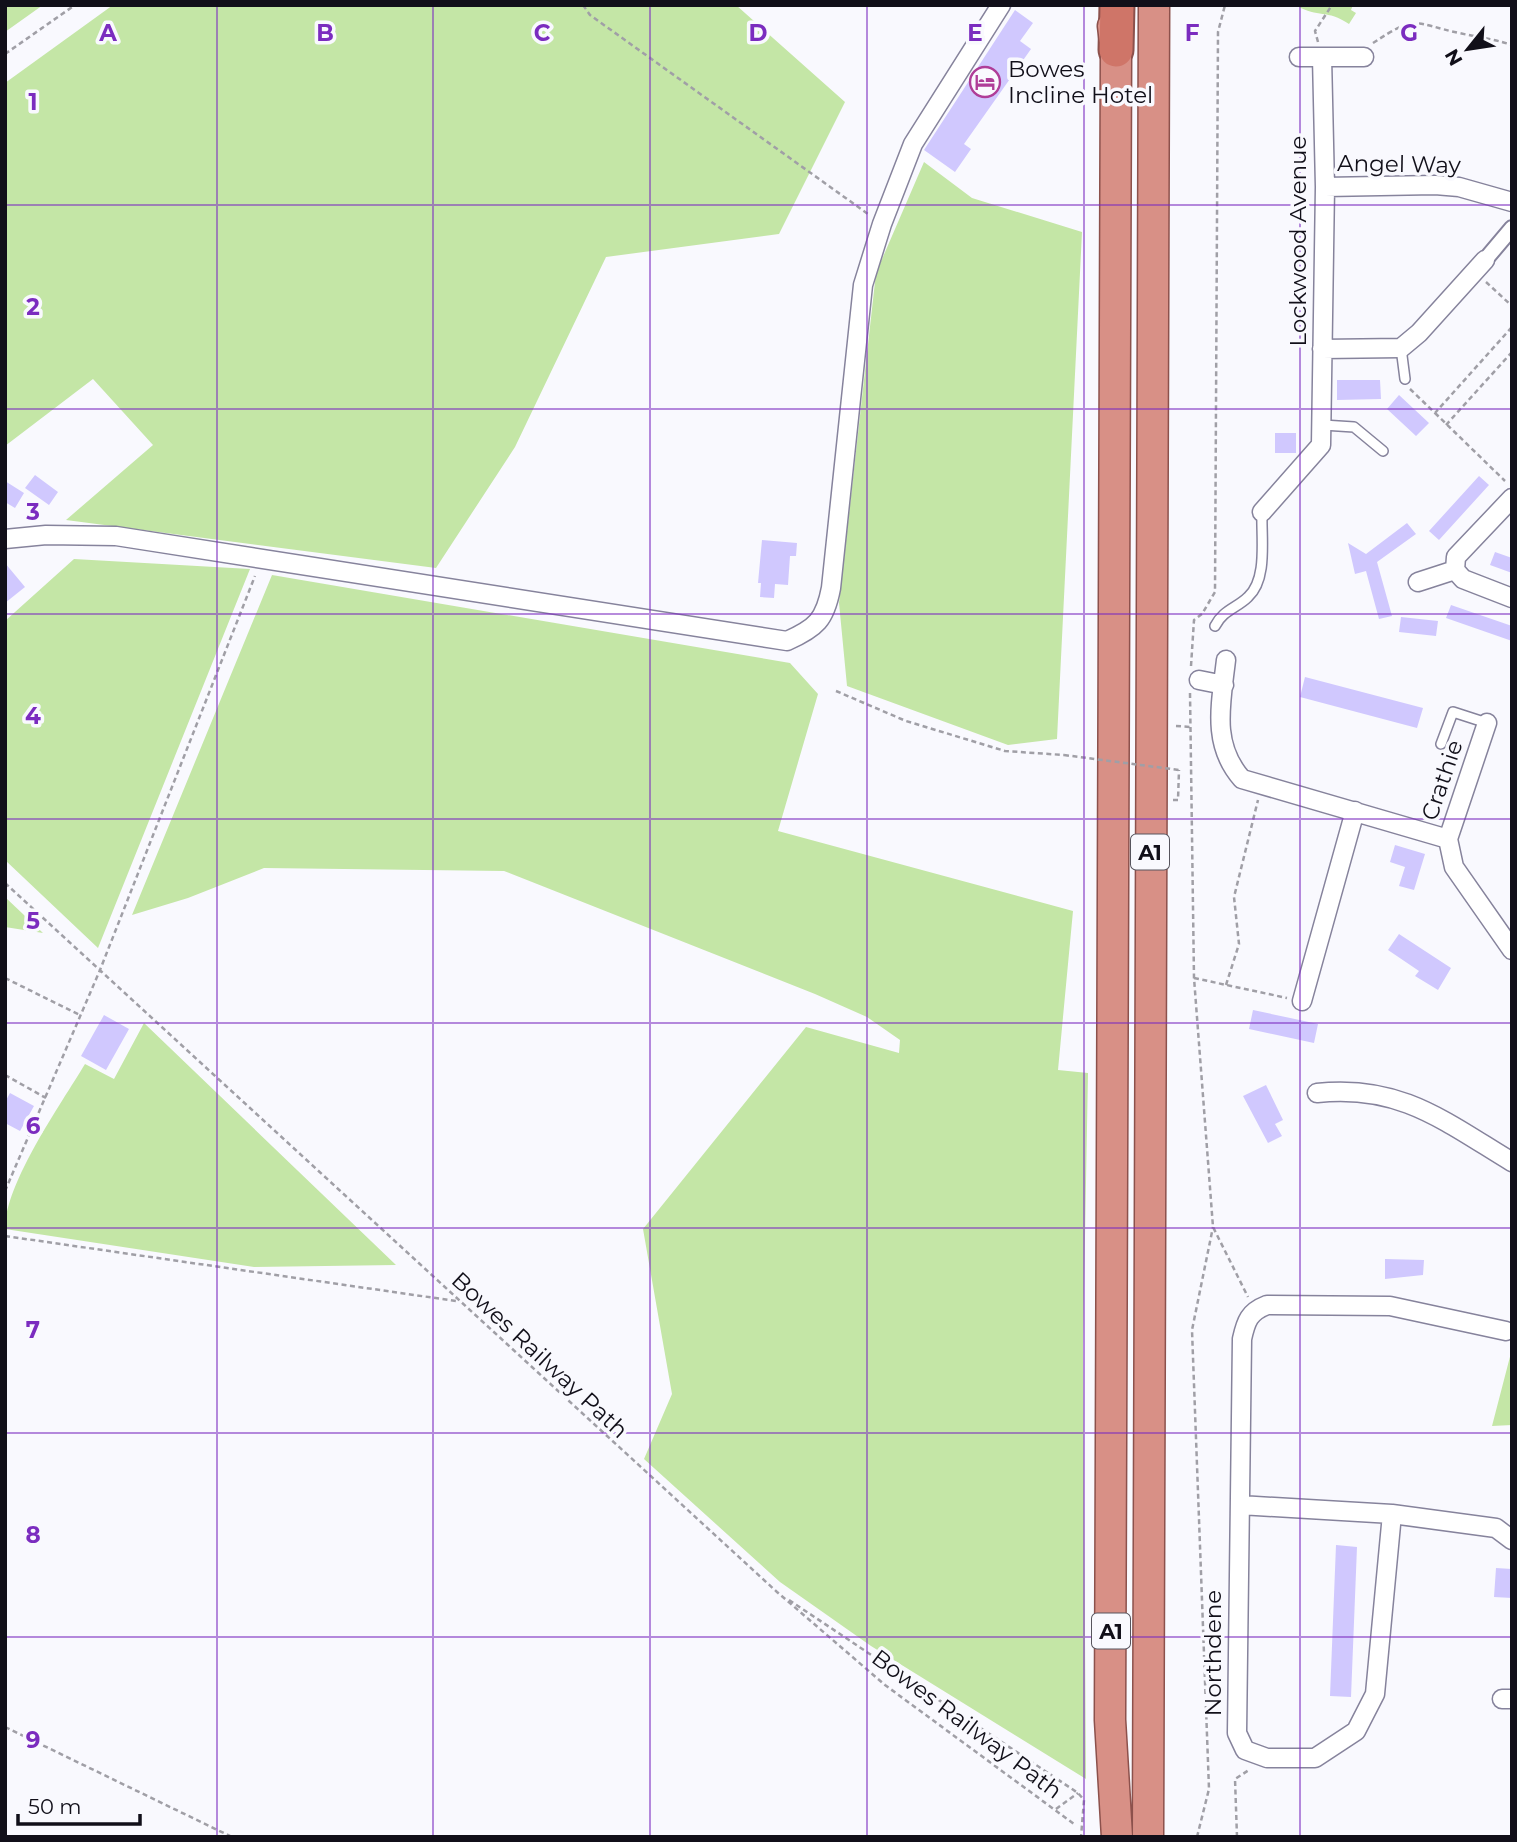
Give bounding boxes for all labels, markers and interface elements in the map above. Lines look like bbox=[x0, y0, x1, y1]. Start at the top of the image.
north arrow bbox=[1433, 14, 1503, 84]
text: A bbox=[98, 19, 117, 47]
text: B bbox=[316, 19, 334, 47]
text: C bbox=[534, 19, 551, 47]
text: D bbox=[749, 19, 768, 47]
text: E bbox=[967, 19, 983, 47]
text: F bbox=[1185, 19, 1200, 47]
text: G bbox=[1400, 19, 1418, 47]
text: N bbox=[1440, 45, 1468, 70]
place label: Bowes Incline Hotel bbox=[1008, 55, 1153, 109]
hotel icon: Bowes Incline Hotel bbox=[968, 65, 1002, 99]
text: 1 bbox=[28, 88, 38, 116]
street label: Lockwood Avenue bbox=[1284, 136, 1312, 346]
street label: Angel Way bbox=[1337, 149, 1462, 179]
text: 2 bbox=[26, 293, 40, 321]
text: 3 bbox=[25, 498, 40, 526]
text: 4 bbox=[25, 702, 41, 730]
street label: Crathie bbox=[1415, 736, 1469, 824]
road number: A1 bbox=[1131, 834, 1169, 870]
text: 5 bbox=[26, 907, 40, 935]
text: 6 bbox=[26, 1112, 41, 1140]
street label: Bowes Railway Path bbox=[446, 1266, 634, 1444]
text: 7 bbox=[26, 1316, 40, 1344]
text: 8 bbox=[25, 1521, 41, 1549]
street label: Northdene bbox=[1199, 1590, 1227, 1716]
road number: A1 bbox=[1092, 1614, 1130, 1648]
street label: Bowes Railway Path bbox=[866, 1643, 1068, 1805]
text: 9 bbox=[26, 1726, 40, 1754]
scale bar bbox=[18, 1783, 140, 1827]
text: 50 m bbox=[28, 1794, 82, 1819]

